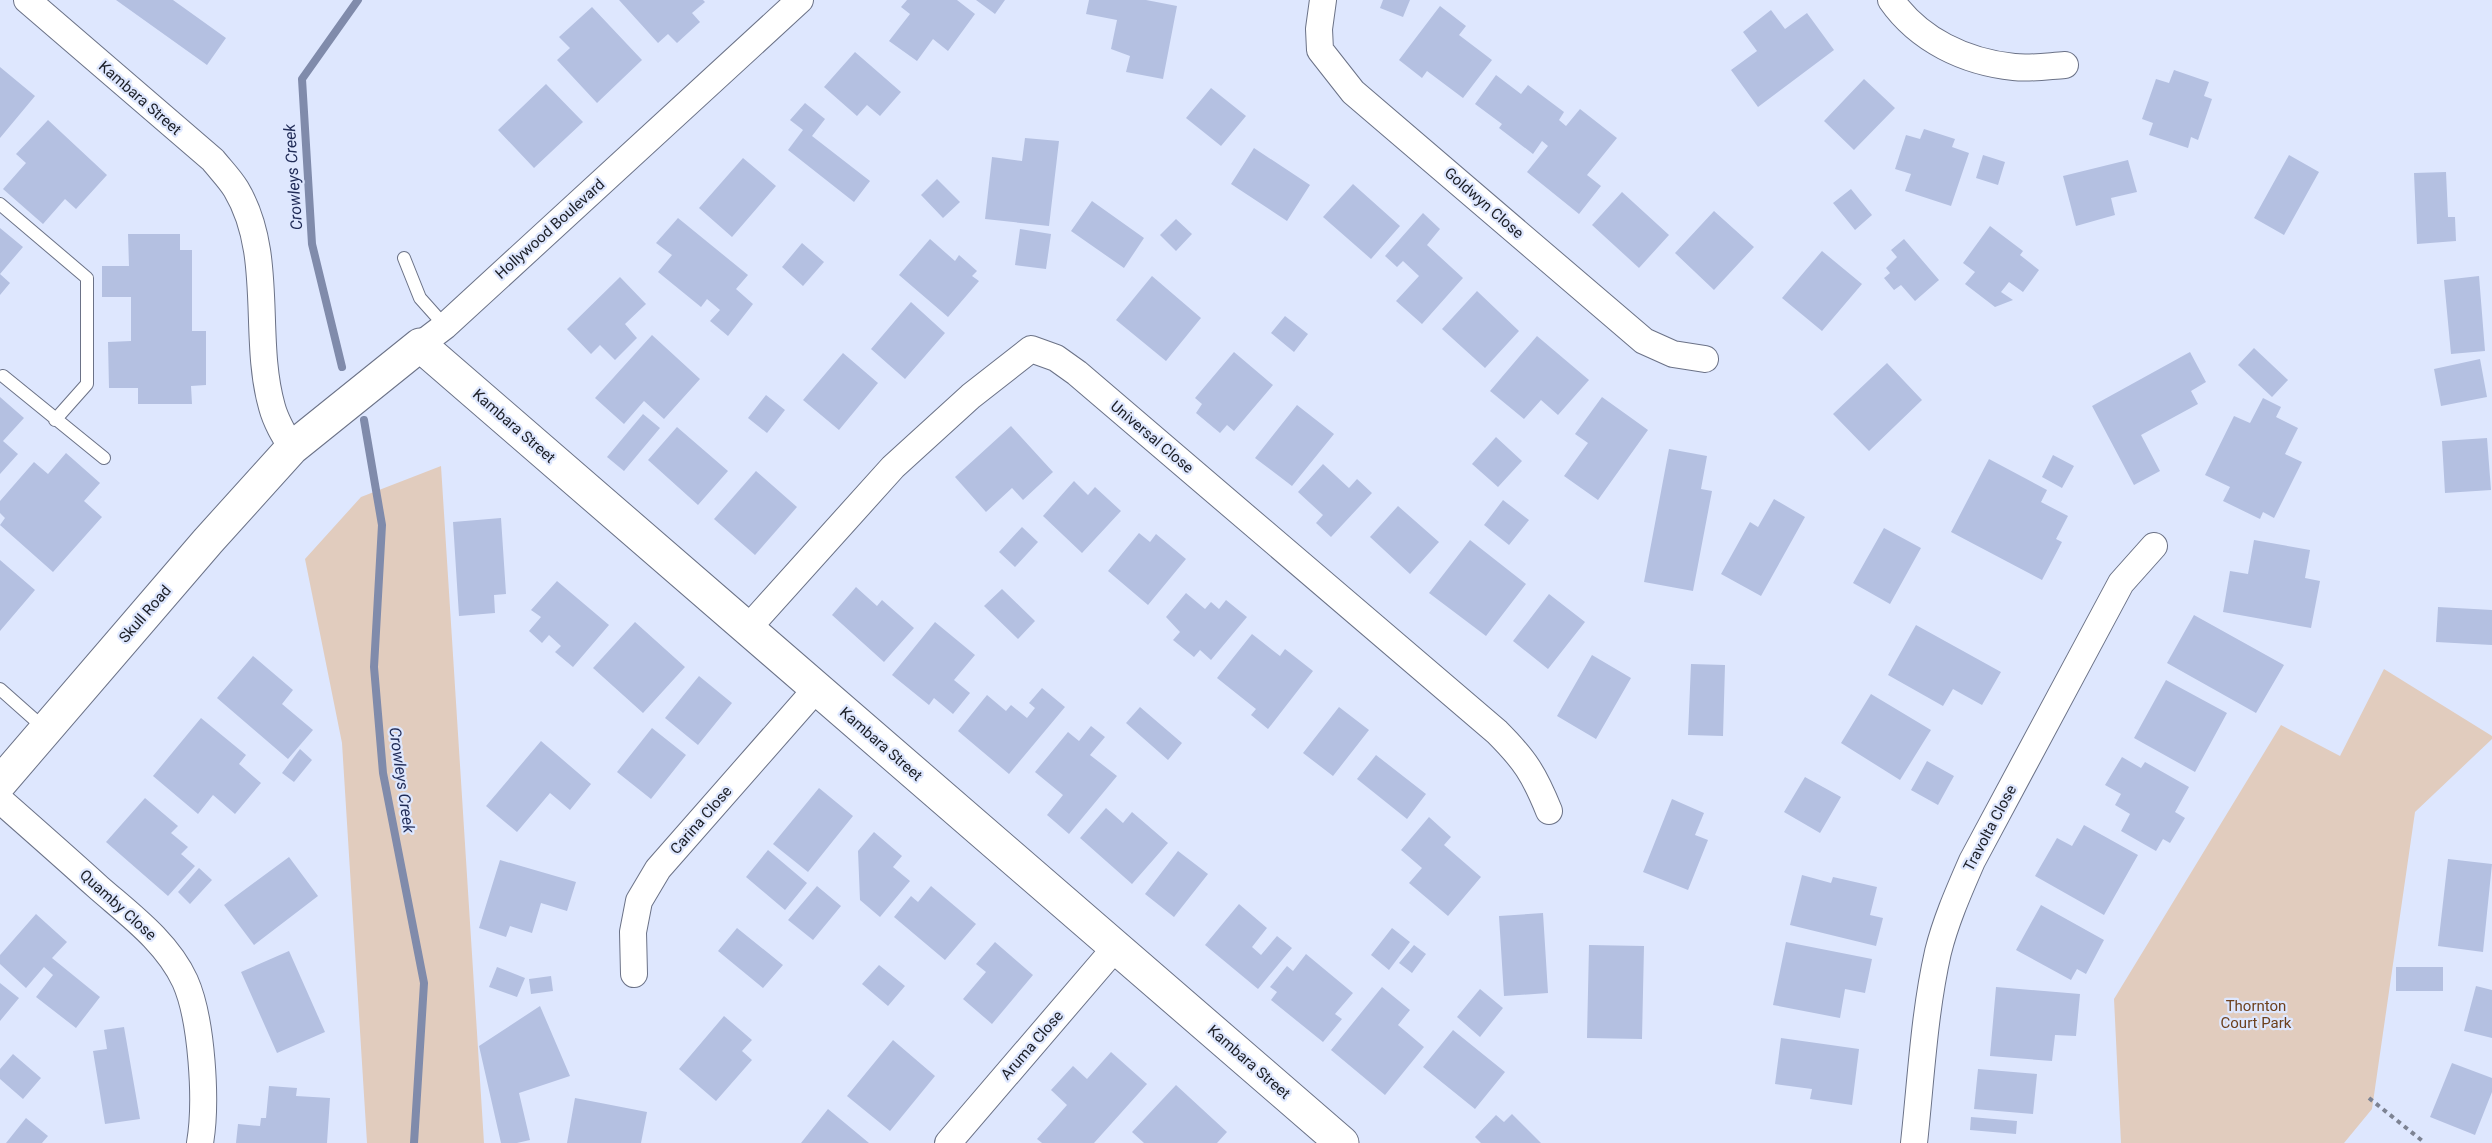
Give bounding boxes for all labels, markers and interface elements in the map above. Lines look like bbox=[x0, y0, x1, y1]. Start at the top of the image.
street label: Kambara Street bbox=[95, 57, 185, 139]
water label: Crowleys Creek bbox=[280, 122, 306, 231]
street label: Goldwyn Close bbox=[1441, 164, 1527, 242]
street label: Hollywood Boulevard bbox=[492, 175, 608, 283]
street label: Kambara Street bbox=[469, 385, 559, 467]
street label: Universal Close bbox=[1107, 397, 1197, 477]
street label: Skull Road bbox=[115, 582, 175, 646]
street label: Kambara Street bbox=[836, 703, 926, 785]
water label: Crowleys Creek bbox=[385, 726, 419, 835]
street label: Carina Close bbox=[666, 782, 736, 858]
street label: Travolta Close bbox=[1960, 782, 2020, 874]
street label: Quamby Close bbox=[76, 866, 160, 944]
park label: Thornton Court Park bbox=[2221, 997, 2292, 1032]
street label: Aruma Close bbox=[997, 1007, 1067, 1083]
street label: Kambara Street bbox=[1204, 1021, 1294, 1103]

